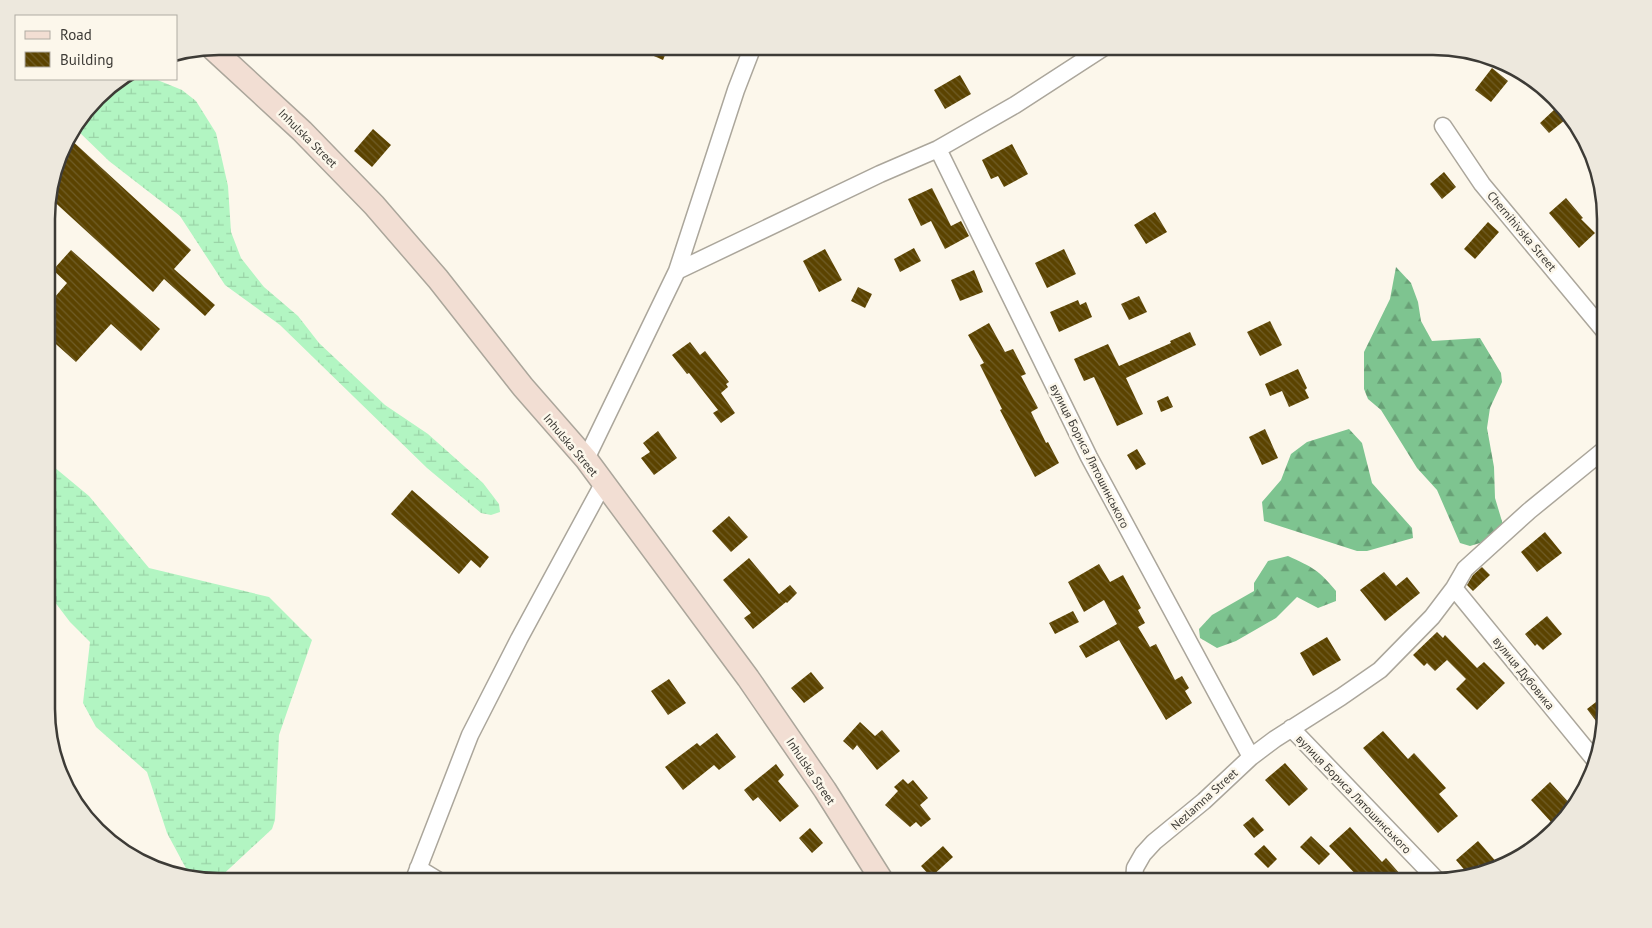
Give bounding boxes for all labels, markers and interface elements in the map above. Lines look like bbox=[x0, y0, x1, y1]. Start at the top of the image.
legend bbox=[15, 15, 178, 80]
text: Road bbox=[60, 25, 92, 44]
text: Building bbox=[60, 50, 114, 69]
street label: Inhulska Street bbox=[275, 105, 341, 171]
street label: Chernihivska Street bbox=[1484, 188, 1560, 274]
street label: вулиця Бориса Лятошинського bbox=[1047, 381, 1133, 531]
street label: Inhulska Street bbox=[540, 411, 602, 479]
street label: вулиця Дубовика bbox=[1490, 633, 1558, 713]
street label: вулиця Бориса Лятошинського bbox=[1293, 731, 1415, 857]
street label: Inhulska Street bbox=[783, 735, 839, 807]
street label: Nezlamna Street bbox=[1167, 765, 1241, 833]

